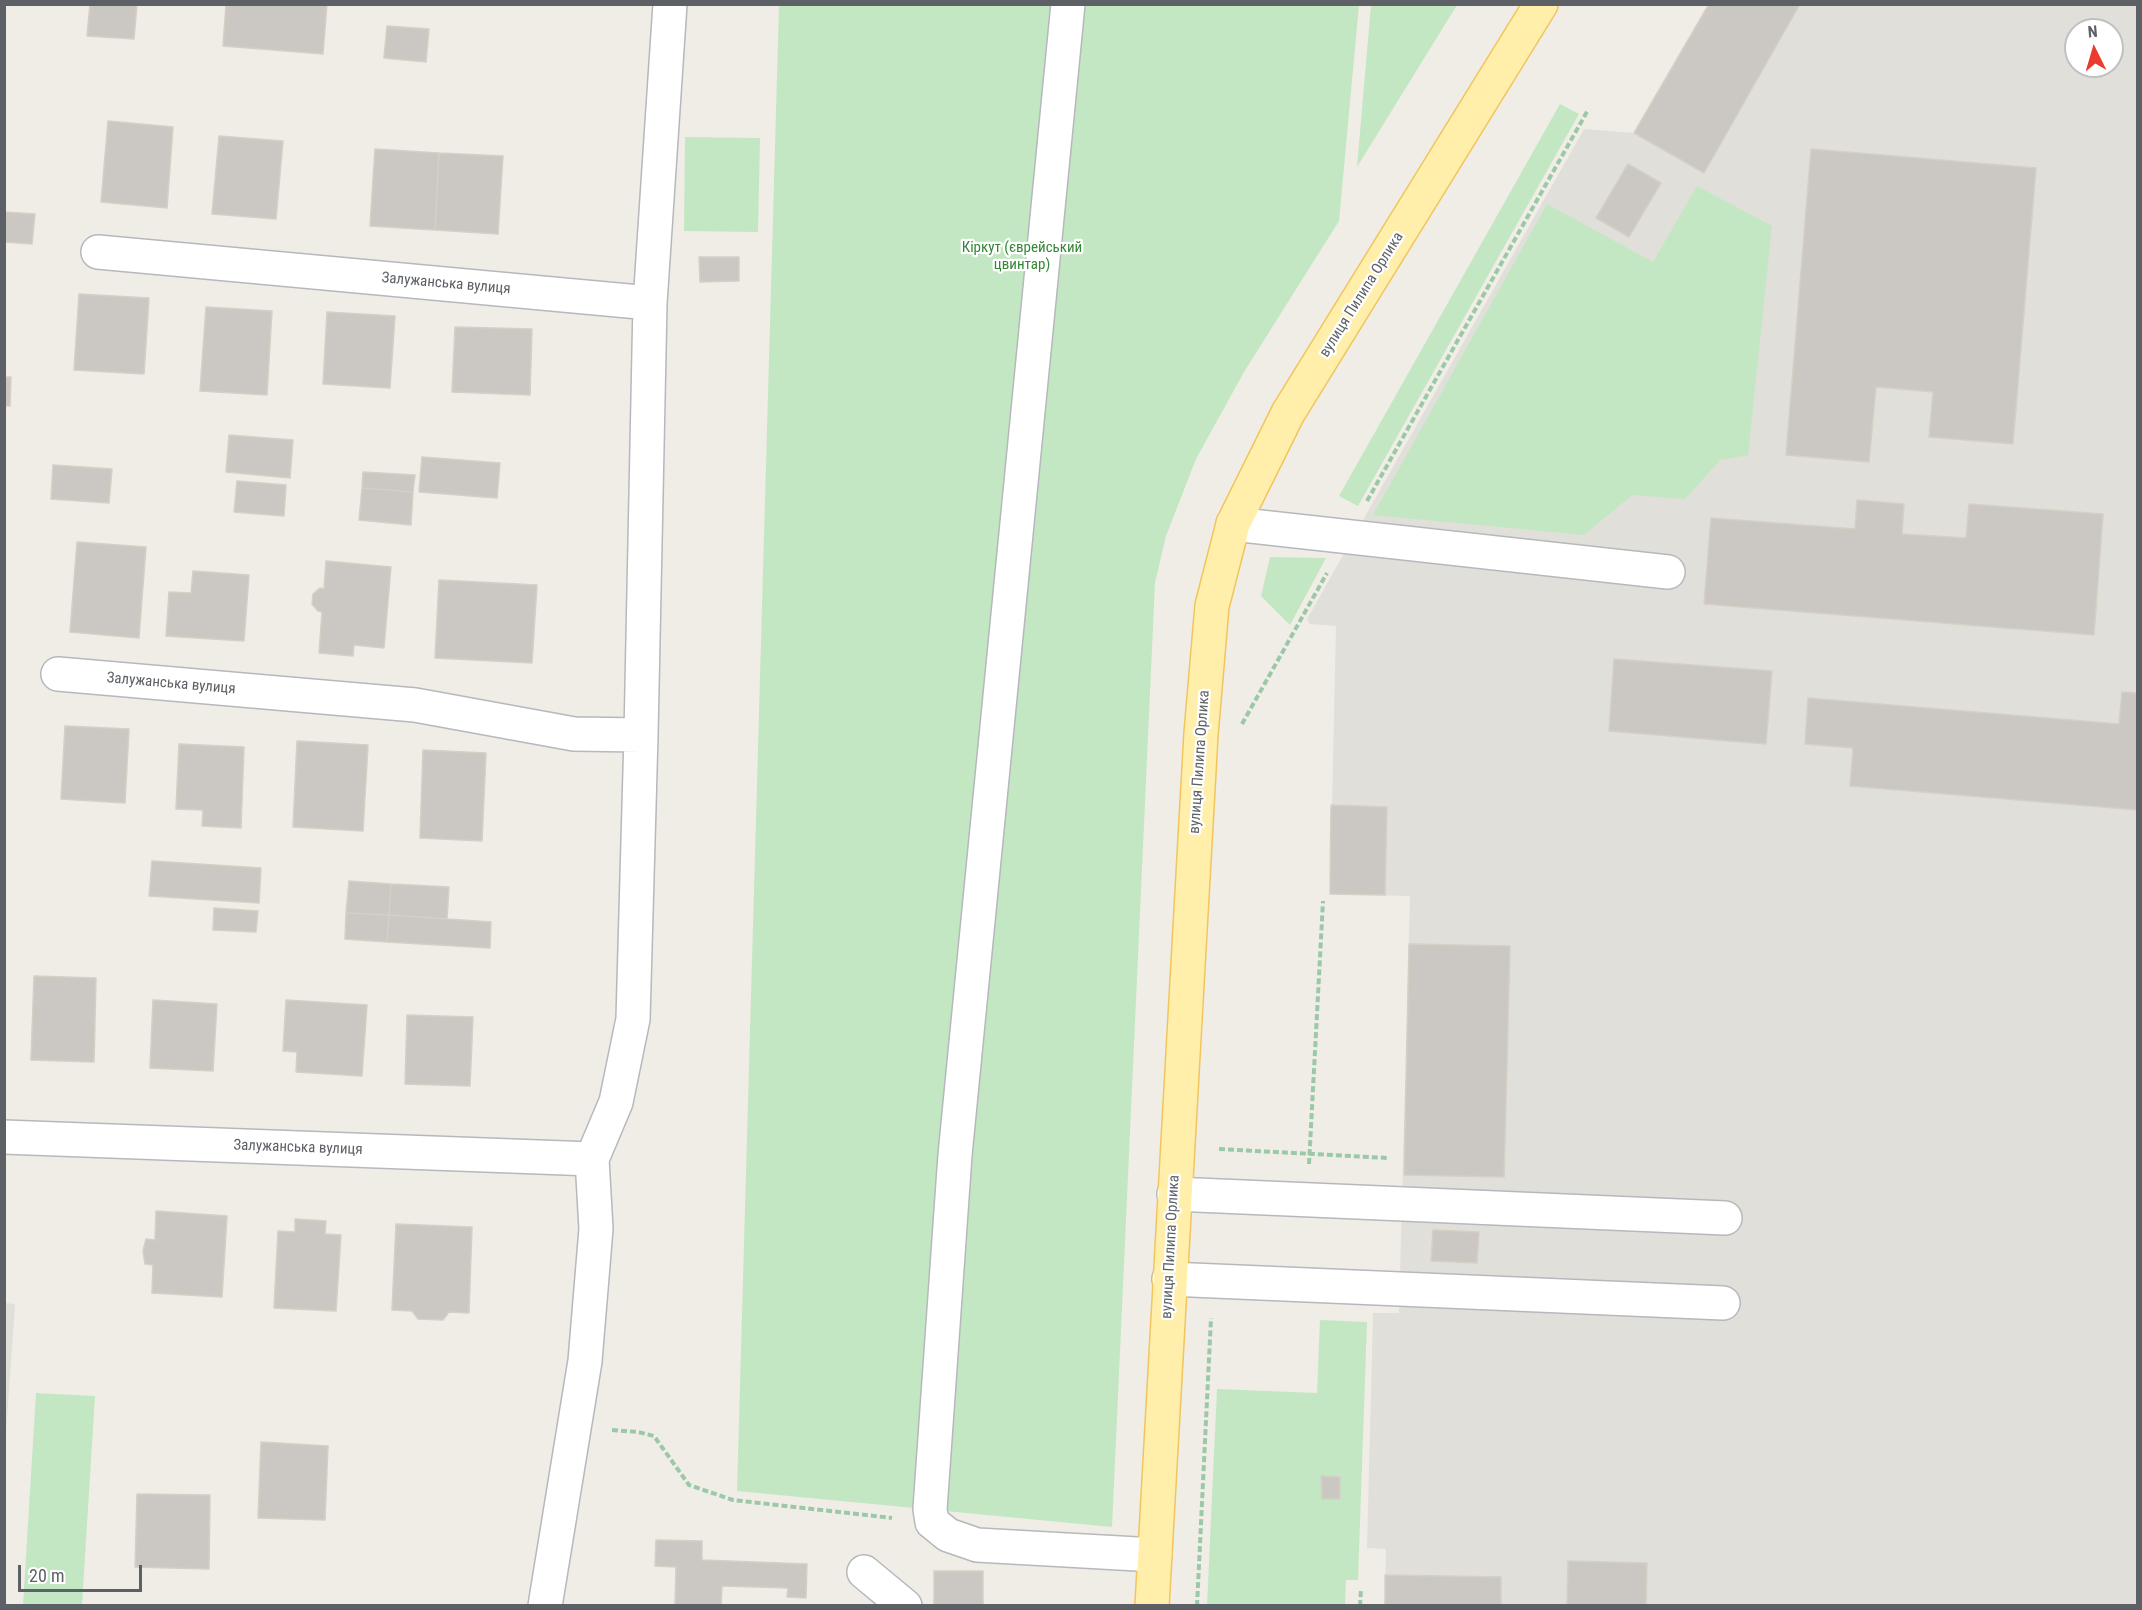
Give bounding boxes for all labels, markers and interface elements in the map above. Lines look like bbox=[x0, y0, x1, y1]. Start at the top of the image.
north arrow bbox=[2064, 18, 2124, 78]
text: N bbox=[2087, 22, 2098, 41]
street label: вулиця Пилипа Орлика bbox=[1316, 229, 1408, 361]
park label: Кіркут (єврейський цвинтар) bbox=[962, 239, 1082, 274]
street label: Залужанська вулиця bbox=[381, 269, 511, 299]
street label: Залужанська вулиця bbox=[106, 669, 236, 699]
street label: вулиця Пилипа Орлика bbox=[1186, 690, 1214, 834]
street label: Залужанська вулиця bbox=[233, 1137, 363, 1159]
street label: вулиця Пилипа Орлика bbox=[1158, 1175, 1184, 1319]
scale bar bbox=[21, 1553, 146, 1591]
text: 20 m bbox=[29, 1565, 64, 1586]

